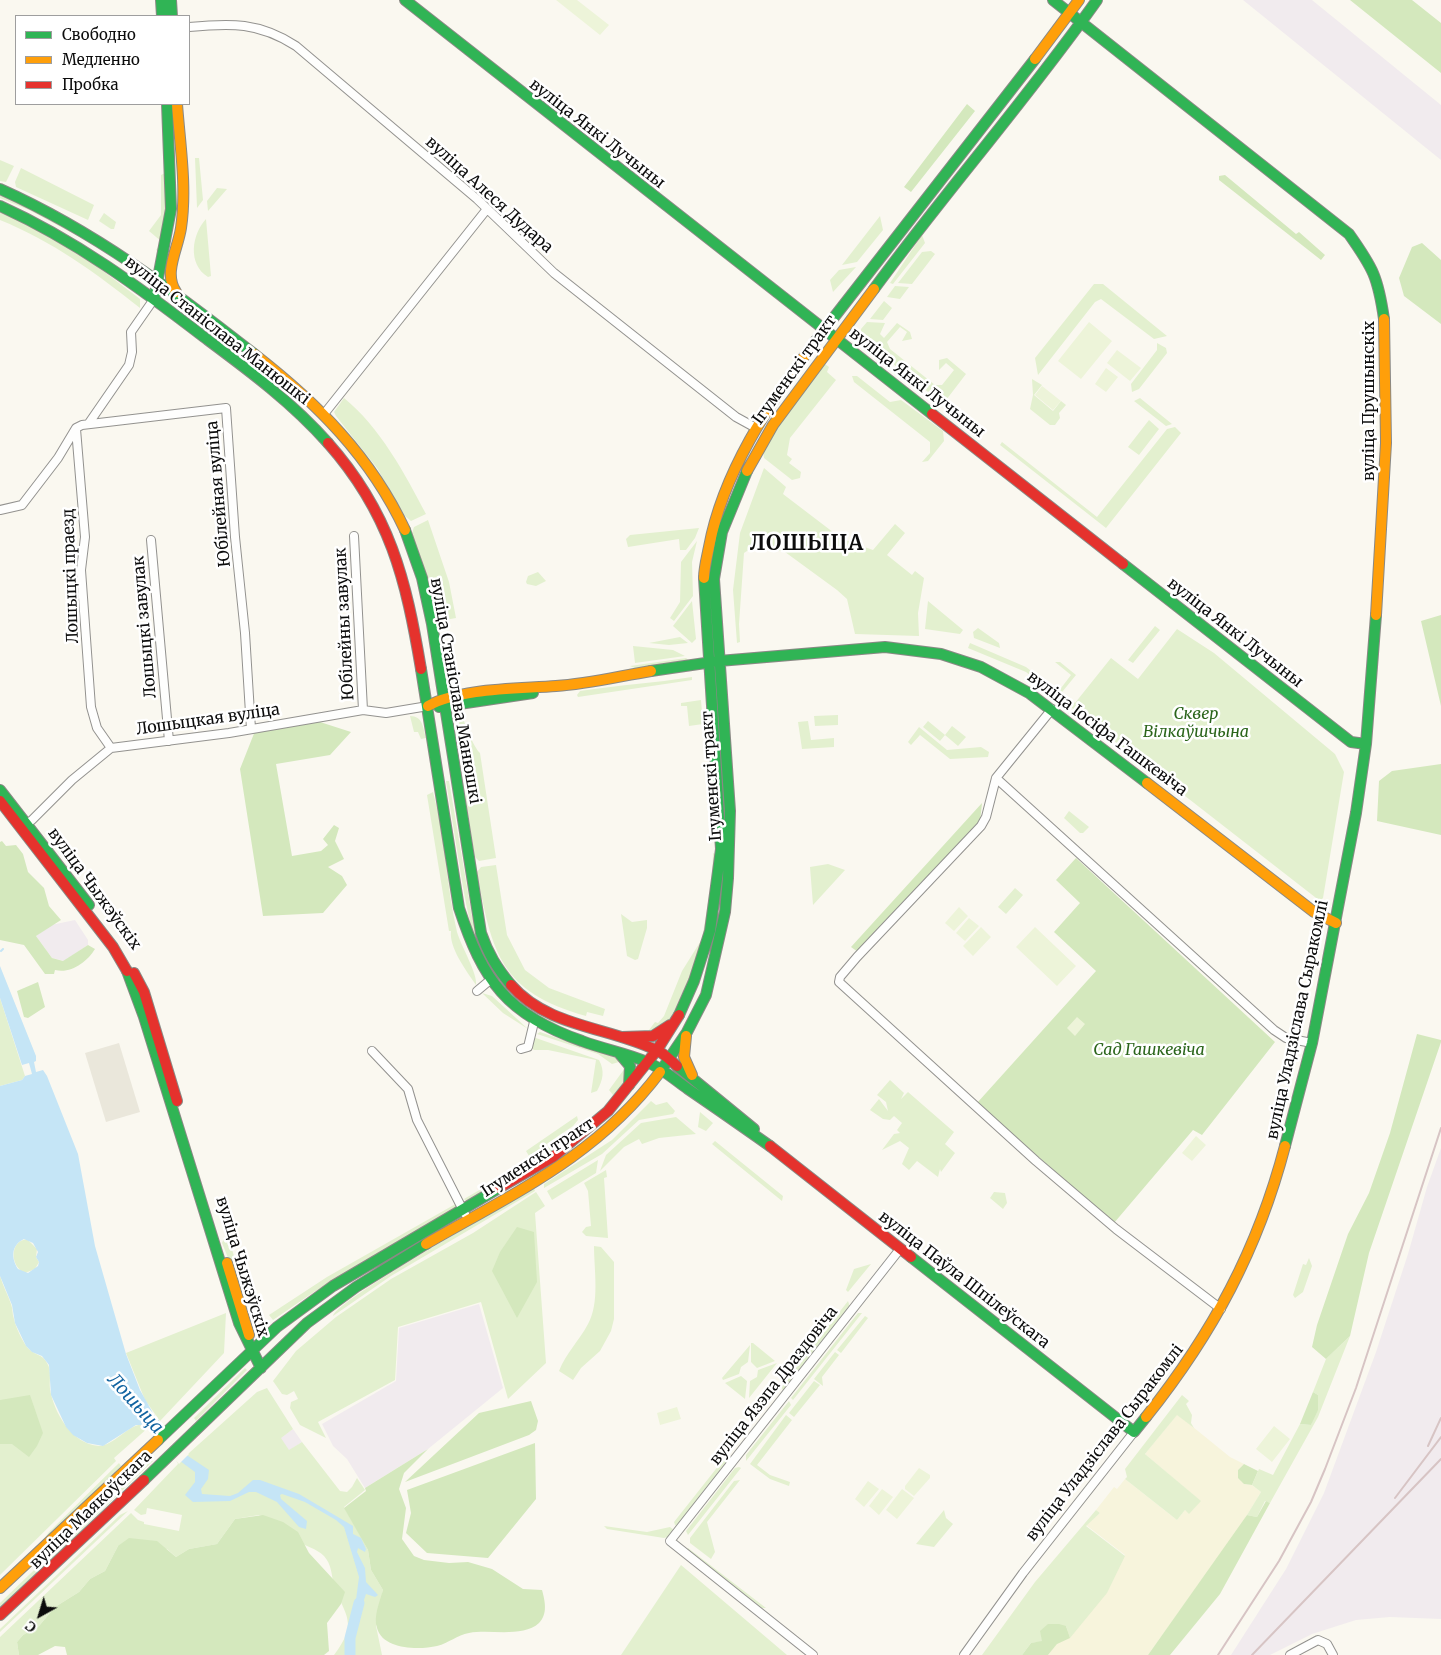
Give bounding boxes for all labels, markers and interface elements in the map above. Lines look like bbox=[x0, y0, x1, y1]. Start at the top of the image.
legend bbox=[15, 15, 190, 105]
text: Свободно bbox=[62, 25, 136, 44]
text: Медленно bbox=[62, 50, 140, 69]
text: Пробка bbox=[62, 75, 119, 94]
street label: вуліца Янкі Лучыны bbox=[525, 75, 669, 193]
street label: вуліца Алеся Дудара bbox=[421, 133, 557, 257]
street label: вуліца Станіслава Манюшкі bbox=[121, 253, 313, 409]
street label: Ігуменскі тракт bbox=[749, 312, 841, 428]
street label: вуліца Прушынскіх bbox=[1359, 321, 1379, 481]
street label: вуліца Янкі Лучыны bbox=[845, 324, 989, 442]
street label: Юбілейная вуліца bbox=[203, 420, 235, 568]
street label: Лошыцкі праезд bbox=[59, 508, 83, 644]
district label: ЛОШЫЦА bbox=[749, 531, 865, 557]
street label: Юбілейны завулак bbox=[331, 547, 359, 701]
street label: Лошыцкі завулак bbox=[129, 555, 161, 699]
street label: вуліца Янкі Лучыны bbox=[1163, 574, 1307, 692]
street label: вуліца Станіслава Манюшкі bbox=[426, 577, 484, 805]
street label: вуліца Іосіфа Гашкевіча bbox=[1023, 668, 1191, 800]
street label: Лошыцкая вуліца bbox=[135, 700, 281, 740]
park label: Сквер Вілкаўшчына bbox=[1143, 704, 1249, 742]
street label: Ігуменскі тракт bbox=[698, 710, 726, 842]
street label: вуліца Чыжэўскіх bbox=[43, 824, 145, 954]
street label: вуліца Уладзіслава Сыракомлі bbox=[1263, 899, 1333, 1141]
park label: Сад Гашкевіча bbox=[1093, 1040, 1205, 1060]
street label: Ігуменскі тракт bbox=[478, 1114, 598, 1202]
street label: вуліца Чыжэўскіх bbox=[211, 1194, 273, 1340]
street label: вуліца Паўла Шпілеўскага bbox=[875, 1207, 1053, 1353]
street label: вуліца Язэпа Драздовіча bbox=[706, 1303, 842, 1469]
street label: вуліца Уладзіслава Сыракомлі bbox=[1022, 1341, 1188, 1545]
water label: Лошыца bbox=[102, 1370, 168, 1438]
street label: вуліца Маякоўскага bbox=[26, 1447, 156, 1573]
north arrow bbox=[15, 1590, 65, 1640]
text: С bbox=[21, 1617, 40, 1637]

